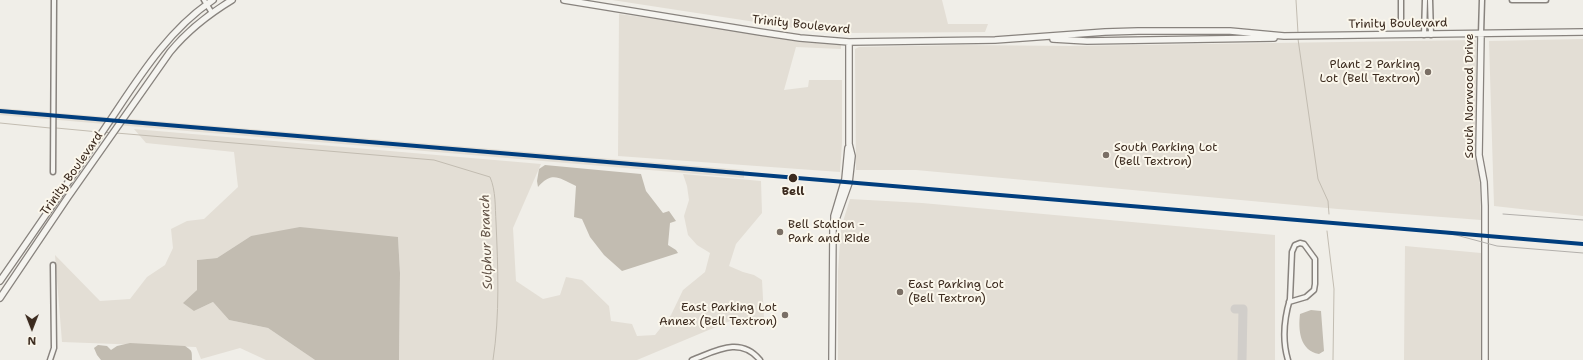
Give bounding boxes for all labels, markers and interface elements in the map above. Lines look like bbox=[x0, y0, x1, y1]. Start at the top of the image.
street label: Trinity Boulevard bbox=[751, 13, 851, 37]
street label: Trinity Boulevard bbox=[1348, 16, 1448, 32]
street label: South Norwood Drive bbox=[1463, 33, 1477, 159]
place label: Plant 2 Parking Lot (Bell Textron) bbox=[1320, 58, 1420, 86]
marker: Plant 2 Parking Lot (Bell Textron) bbox=[1423, 67, 1433, 77]
street label: Trinity Boulevard bbox=[38, 129, 106, 219]
place label: South Parking Lot (Bell Textron) bbox=[1114, 141, 1217, 169]
marker: South Parking Lot (Bell Textron) bbox=[1101, 150, 1111, 160]
marker: Bell bbox=[787, 172, 799, 184]
place label: Bell bbox=[782, 185, 804, 199]
water label: Sulphur Branch bbox=[478, 194, 496, 290]
place label: Bell Station - Park and Ride bbox=[788, 218, 870, 246]
marker: Bell Station - Park and Ride bbox=[775, 227, 785, 237]
place label: East Parking Lot (Bell Textron) bbox=[908, 278, 1004, 306]
marker: East Parking Lot (Bell Textron) bbox=[895, 287, 905, 297]
place label: East Parking Lot Annex (Bell Textron) bbox=[659, 301, 777, 329]
north arrow bbox=[12, 308, 52, 348]
marker: East Parking Lot Annex (Bell Textron) bbox=[780, 310, 790, 320]
text: N bbox=[28, 333, 36, 348]

